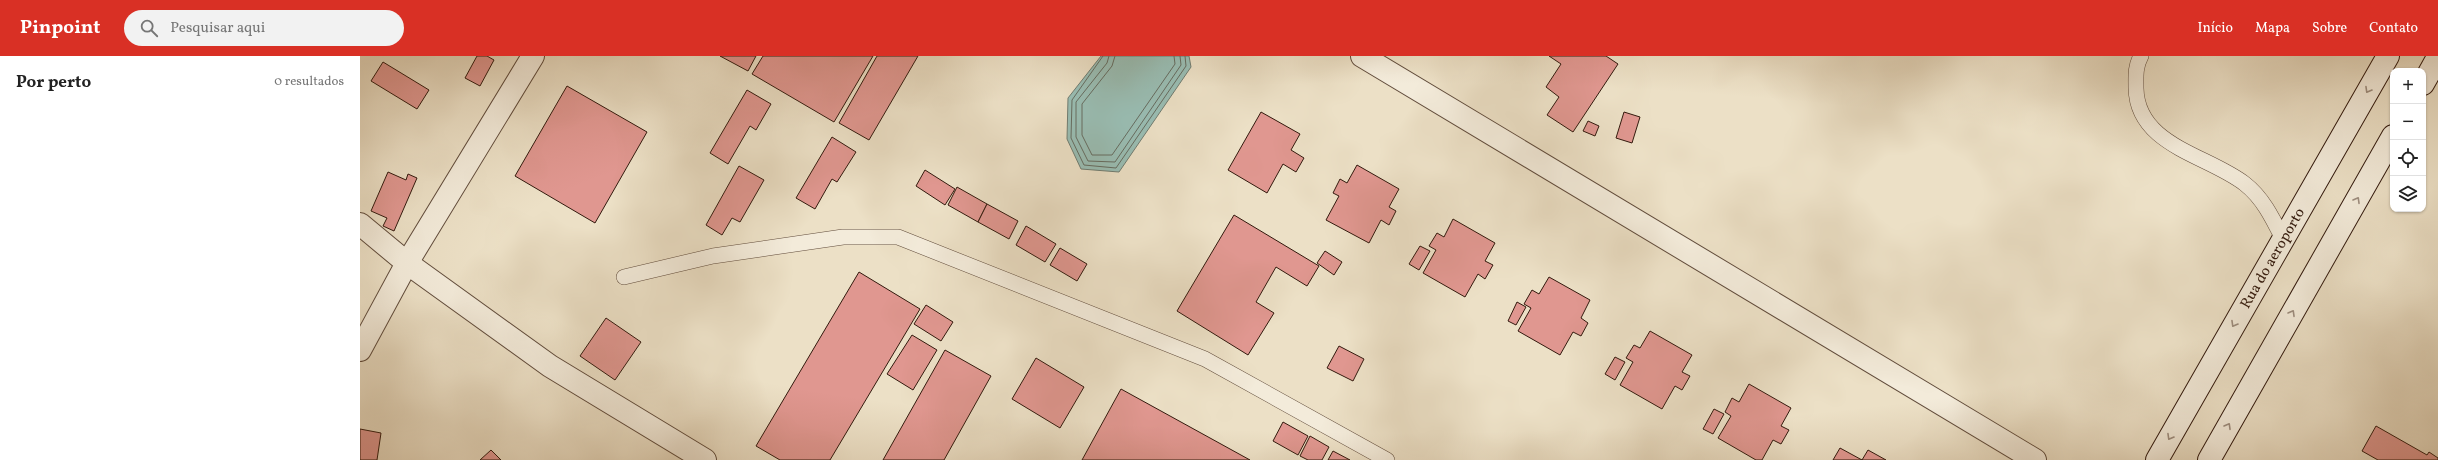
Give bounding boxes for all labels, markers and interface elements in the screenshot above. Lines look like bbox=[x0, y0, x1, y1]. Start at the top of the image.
search box bbox=[124, 10, 404, 46]
text: Pinpoint bbox=[20, 15, 100, 41]
icon: search bbox=[138, 17, 160, 39]
text: Pesquisar aqui bbox=[170, 18, 265, 39]
text: Início bbox=[2197, 19, 2233, 38]
text: Mapa bbox=[2255, 19, 2290, 38]
text: Sobre bbox=[2312, 19, 2347, 38]
text: Contato bbox=[2369, 19, 2418, 38]
map controls bbox=[2390, 68, 2426, 212]
button: + bbox=[2390, 68, 2426, 104]
text: Por perto bbox=[16, 71, 91, 94]
text: 0 resultados bbox=[274, 73, 344, 91]
one-way arrow bbox=[2366, 86, 2373, 93]
button: − bbox=[2390, 104, 2426, 140]
button: locate bbox=[2390, 140, 2426, 176]
button: layers bbox=[2390, 176, 2426, 212]
one-way arrow bbox=[2352, 197, 2359, 204]
street label: Rua do aeroporto bbox=[2236, 204, 2311, 313]
one-way arrow bbox=[2288, 310, 2295, 317]
one-way arrow bbox=[2232, 320, 2239, 327]
one-way arrow bbox=[2223, 423, 2231, 430]
one-way arrow bbox=[2167, 433, 2174, 440]

